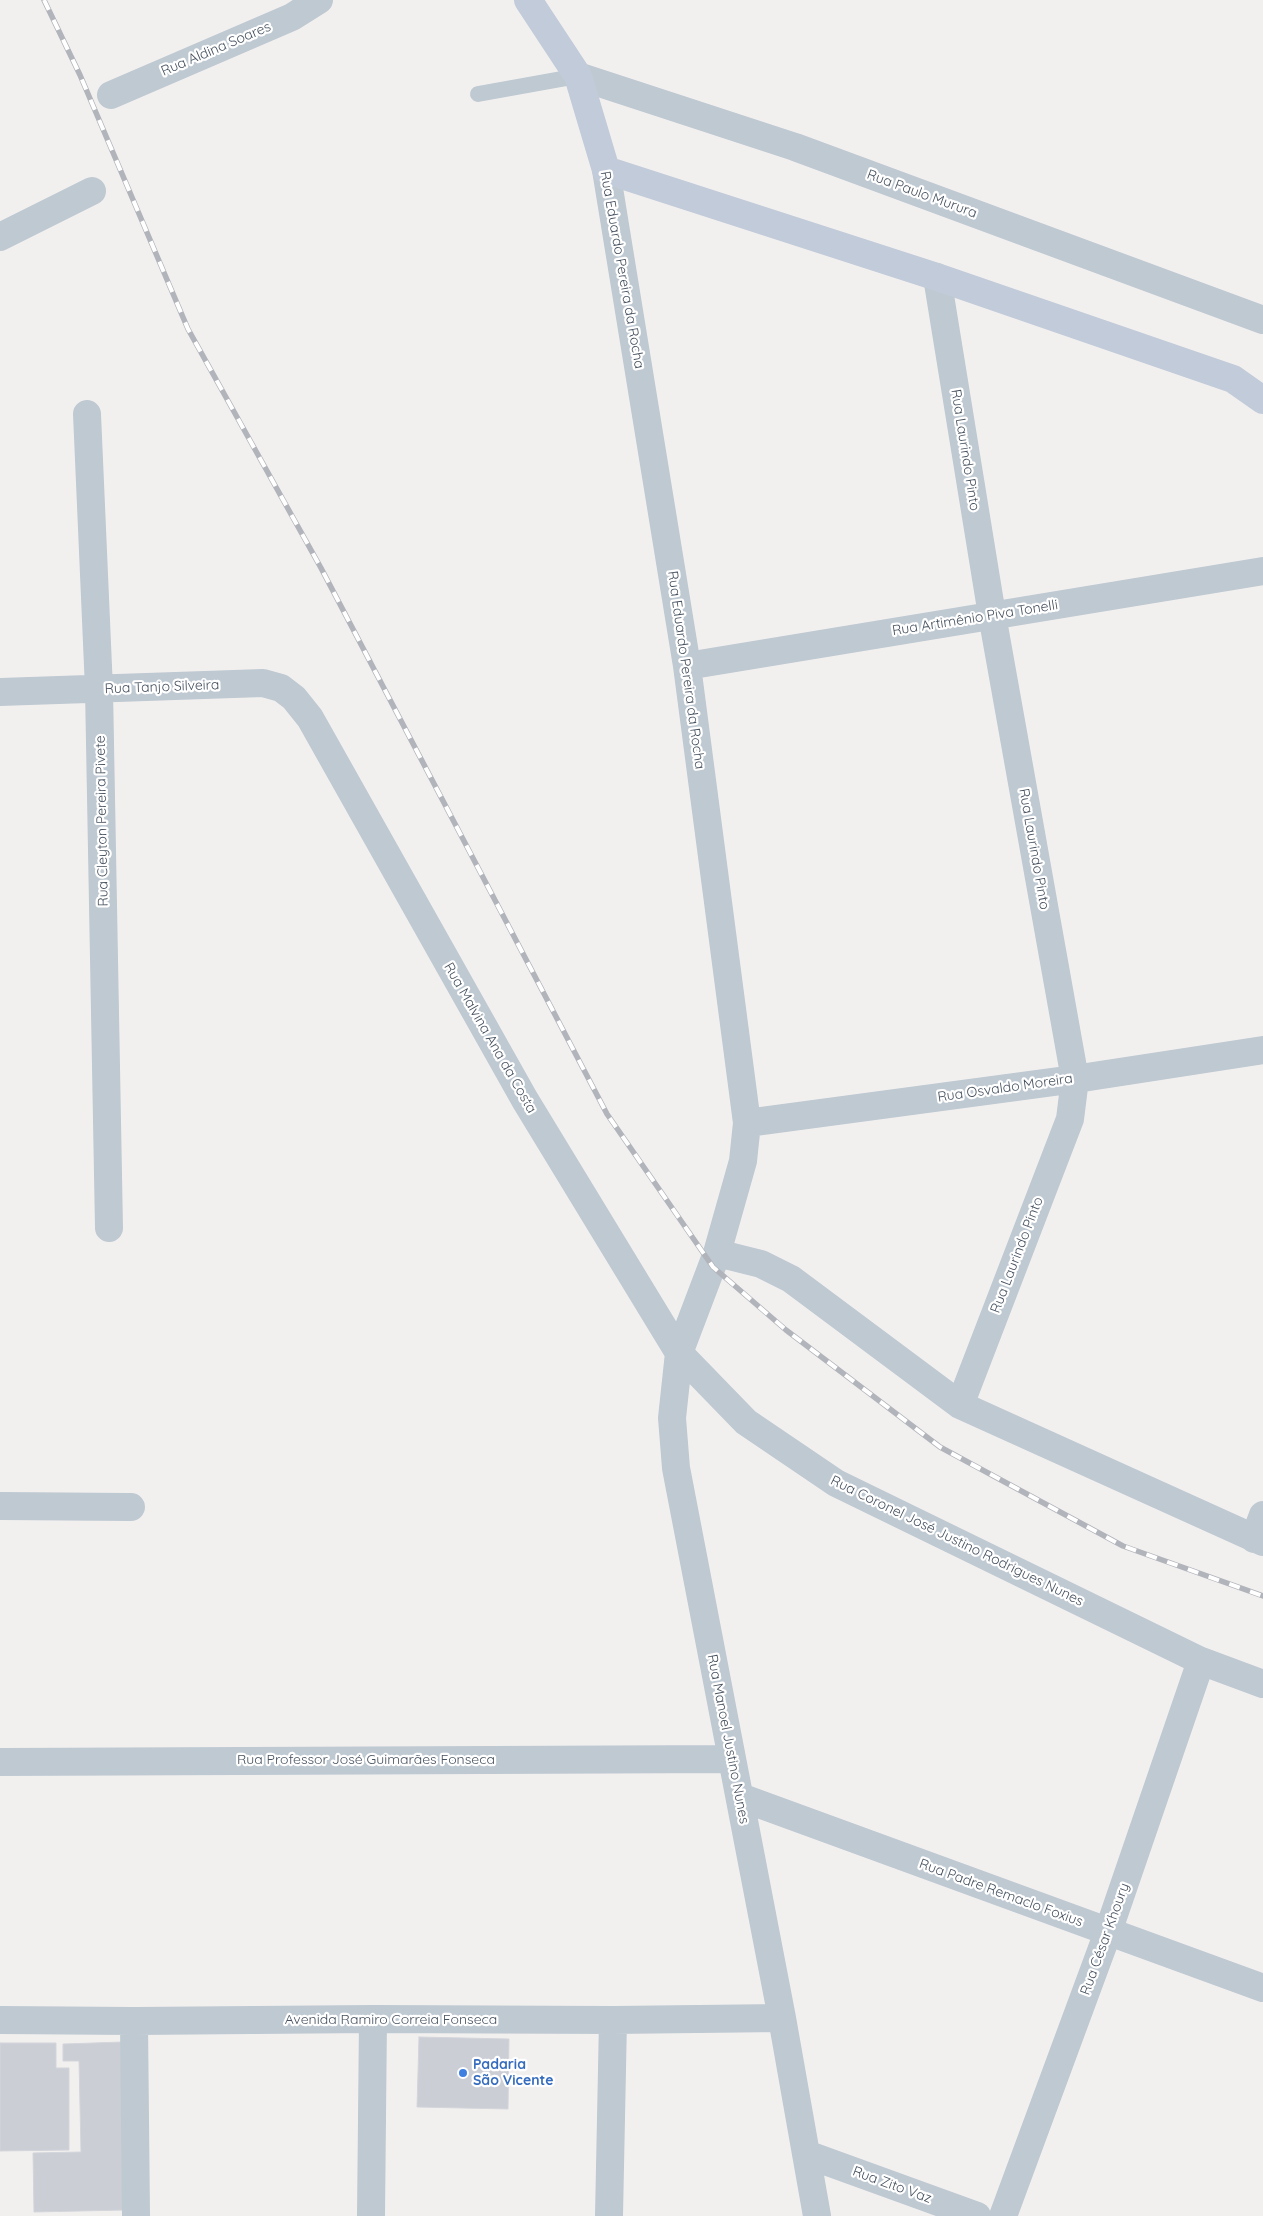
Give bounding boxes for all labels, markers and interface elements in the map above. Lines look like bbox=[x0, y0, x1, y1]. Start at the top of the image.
street label: Rua Aldina Soares bbox=[158, 18, 274, 80]
street label: Rua Paulo Murura bbox=[865, 166, 979, 222]
street label: Rua Eduardo Pereira da Rocha bbox=[596, 170, 648, 370]
street label: Rua Laurindo Pinto bbox=[947, 388, 983, 512]
street label: Rua Eduardo Pereira da Rocha bbox=[664, 570, 708, 770]
street label: Rua Artimênio Piva Tonelli bbox=[891, 597, 1059, 639]
street label: Rua Tanjo Silveira bbox=[104, 677, 220, 697]
street label: Rua Cleyton Pereira Pivete bbox=[92, 735, 112, 907]
street label: Rua Laurindo Pinto bbox=[1015, 787, 1053, 911]
street label: Rua Malvina Ana da Costa bbox=[440, 960, 540, 1116]
street label: Rua Osvaldo Moreira bbox=[936, 1070, 1074, 1106]
street label: Rua Laurindo Pinto bbox=[987, 1195, 1047, 1315]
street label: Rua Coronel José Justino Rodrigues Nunes bbox=[828, 1472, 1086, 1610]
street label: Rua Manoel Justino Nunes bbox=[703, 1653, 753, 1825]
street label: Rua Professor José Guimarães Fonseca bbox=[237, 1752, 495, 1768]
street label: Rua Padre Remaclo Foxius bbox=[917, 1856, 1085, 1930]
street label: Rua César Khoury bbox=[1077, 1881, 1133, 1997]
street label: Avenida Ramiro Correia Fonseca bbox=[285, 2012, 497, 2028]
place label: Padaria São Vicente bbox=[473, 2057, 553, 2090]
marker: Padaria São Vicente bbox=[457, 2067, 469, 2079]
street label: Rua Zito Vaz bbox=[850, 2163, 934, 2207]

